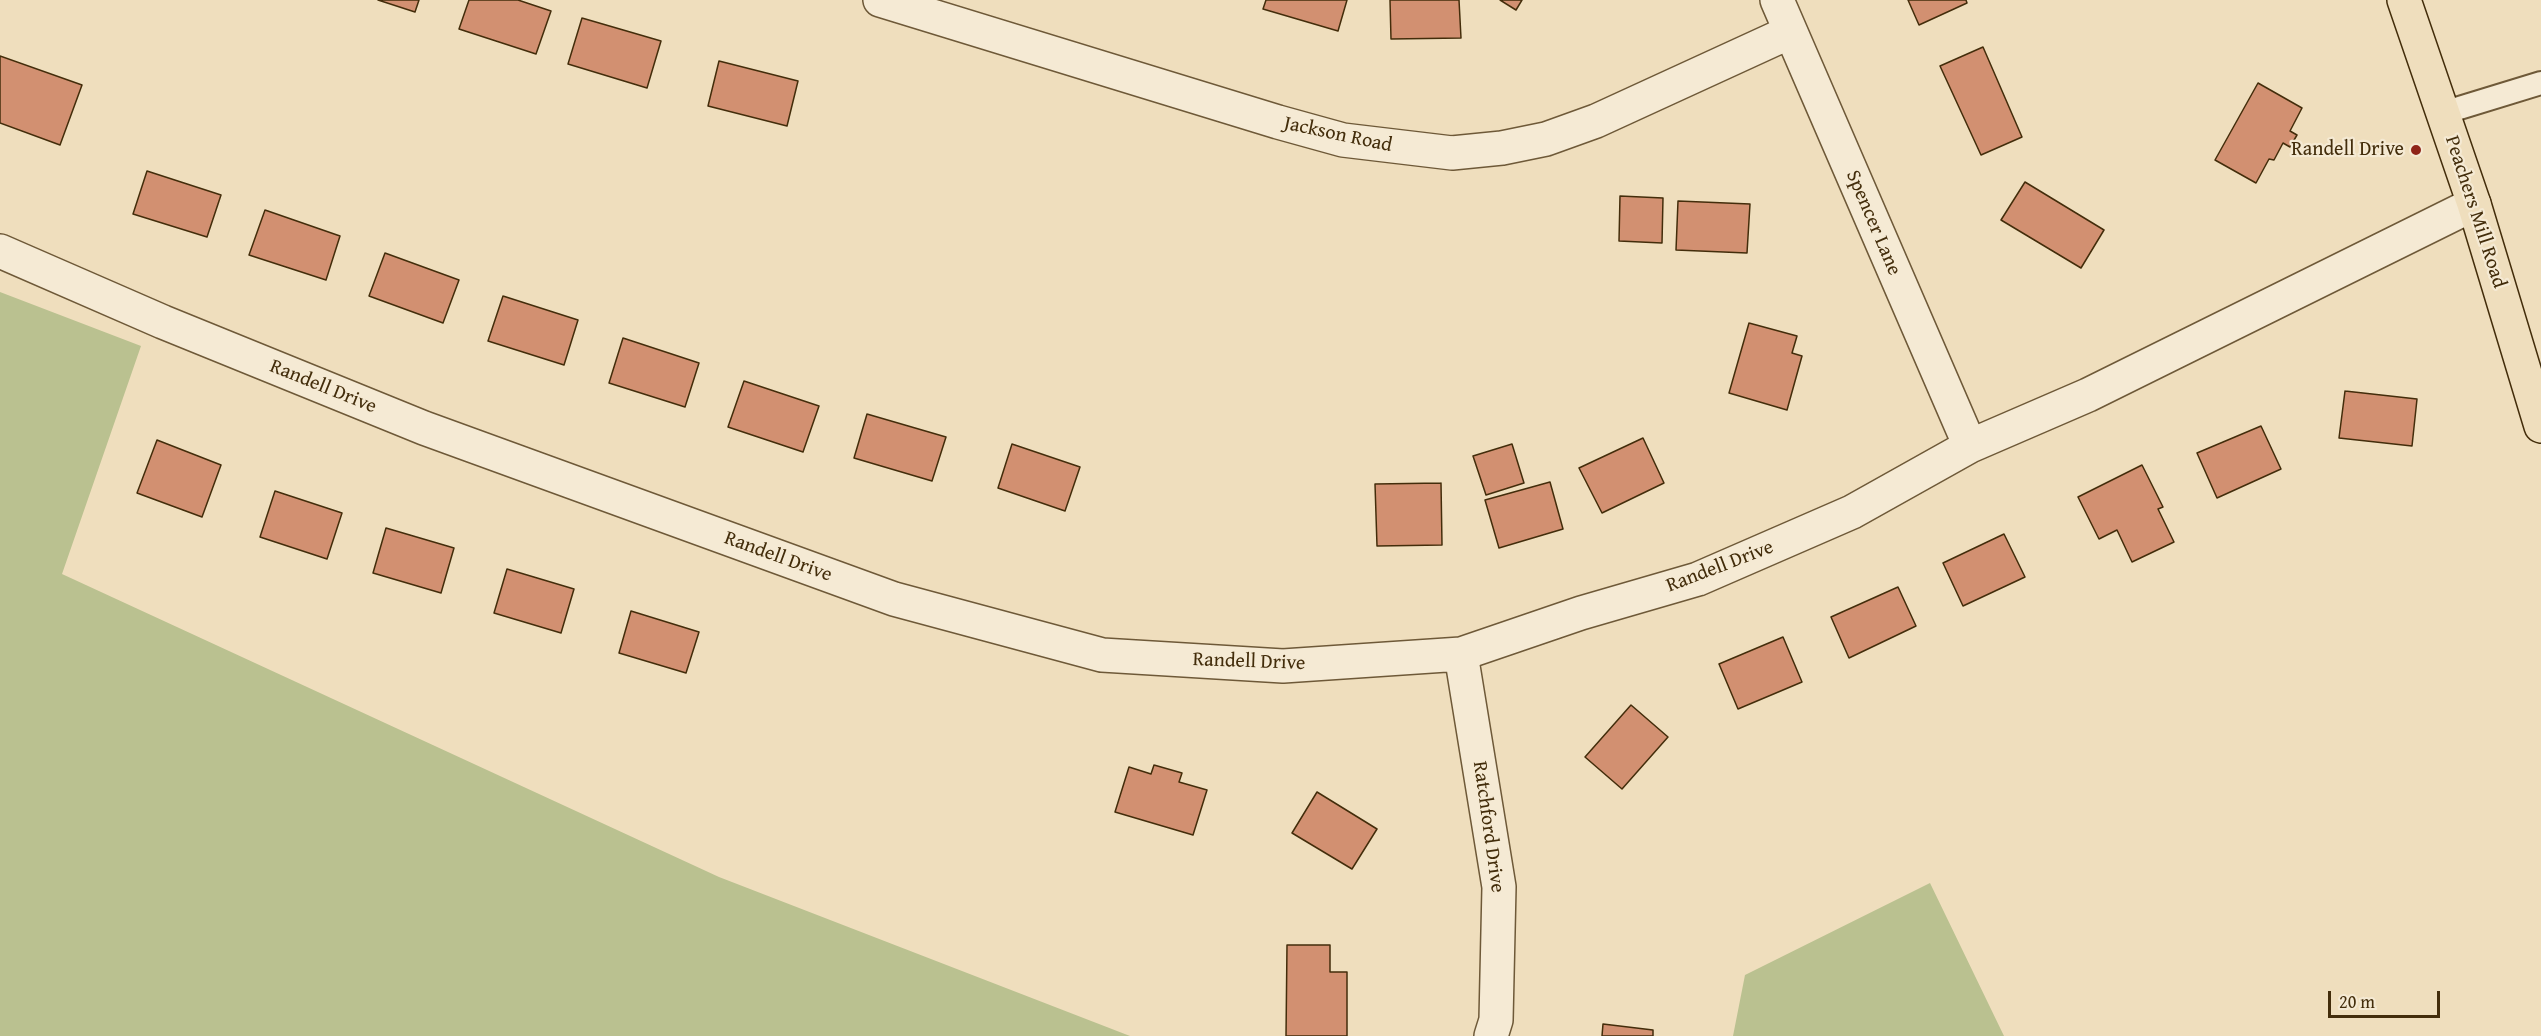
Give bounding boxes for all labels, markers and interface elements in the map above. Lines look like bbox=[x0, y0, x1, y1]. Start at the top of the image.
street label: Jackson Road bbox=[1282, 112, 1394, 158]
street label: Peachers Mill Road bbox=[2439, 133, 2511, 291]
place label: Randell Drive bbox=[2291, 138, 2404, 162]
marker: Randell Drive bbox=[2409, 143, 2423, 157]
street label: Spencer Lane bbox=[1840, 167, 1906, 279]
street label: Randell Drive bbox=[266, 355, 380, 419]
street label: Randell Drive bbox=[721, 526, 835, 588]
street label: Randell Drive bbox=[1663, 536, 1777, 598]
street label: Randell Drive bbox=[1192, 648, 1306, 676]
street label: Ratchford Drive bbox=[1467, 760, 1509, 894]
scale bar bbox=[2331, 979, 2444, 1017]
text: 20 m bbox=[2339, 988, 2375, 1015]

